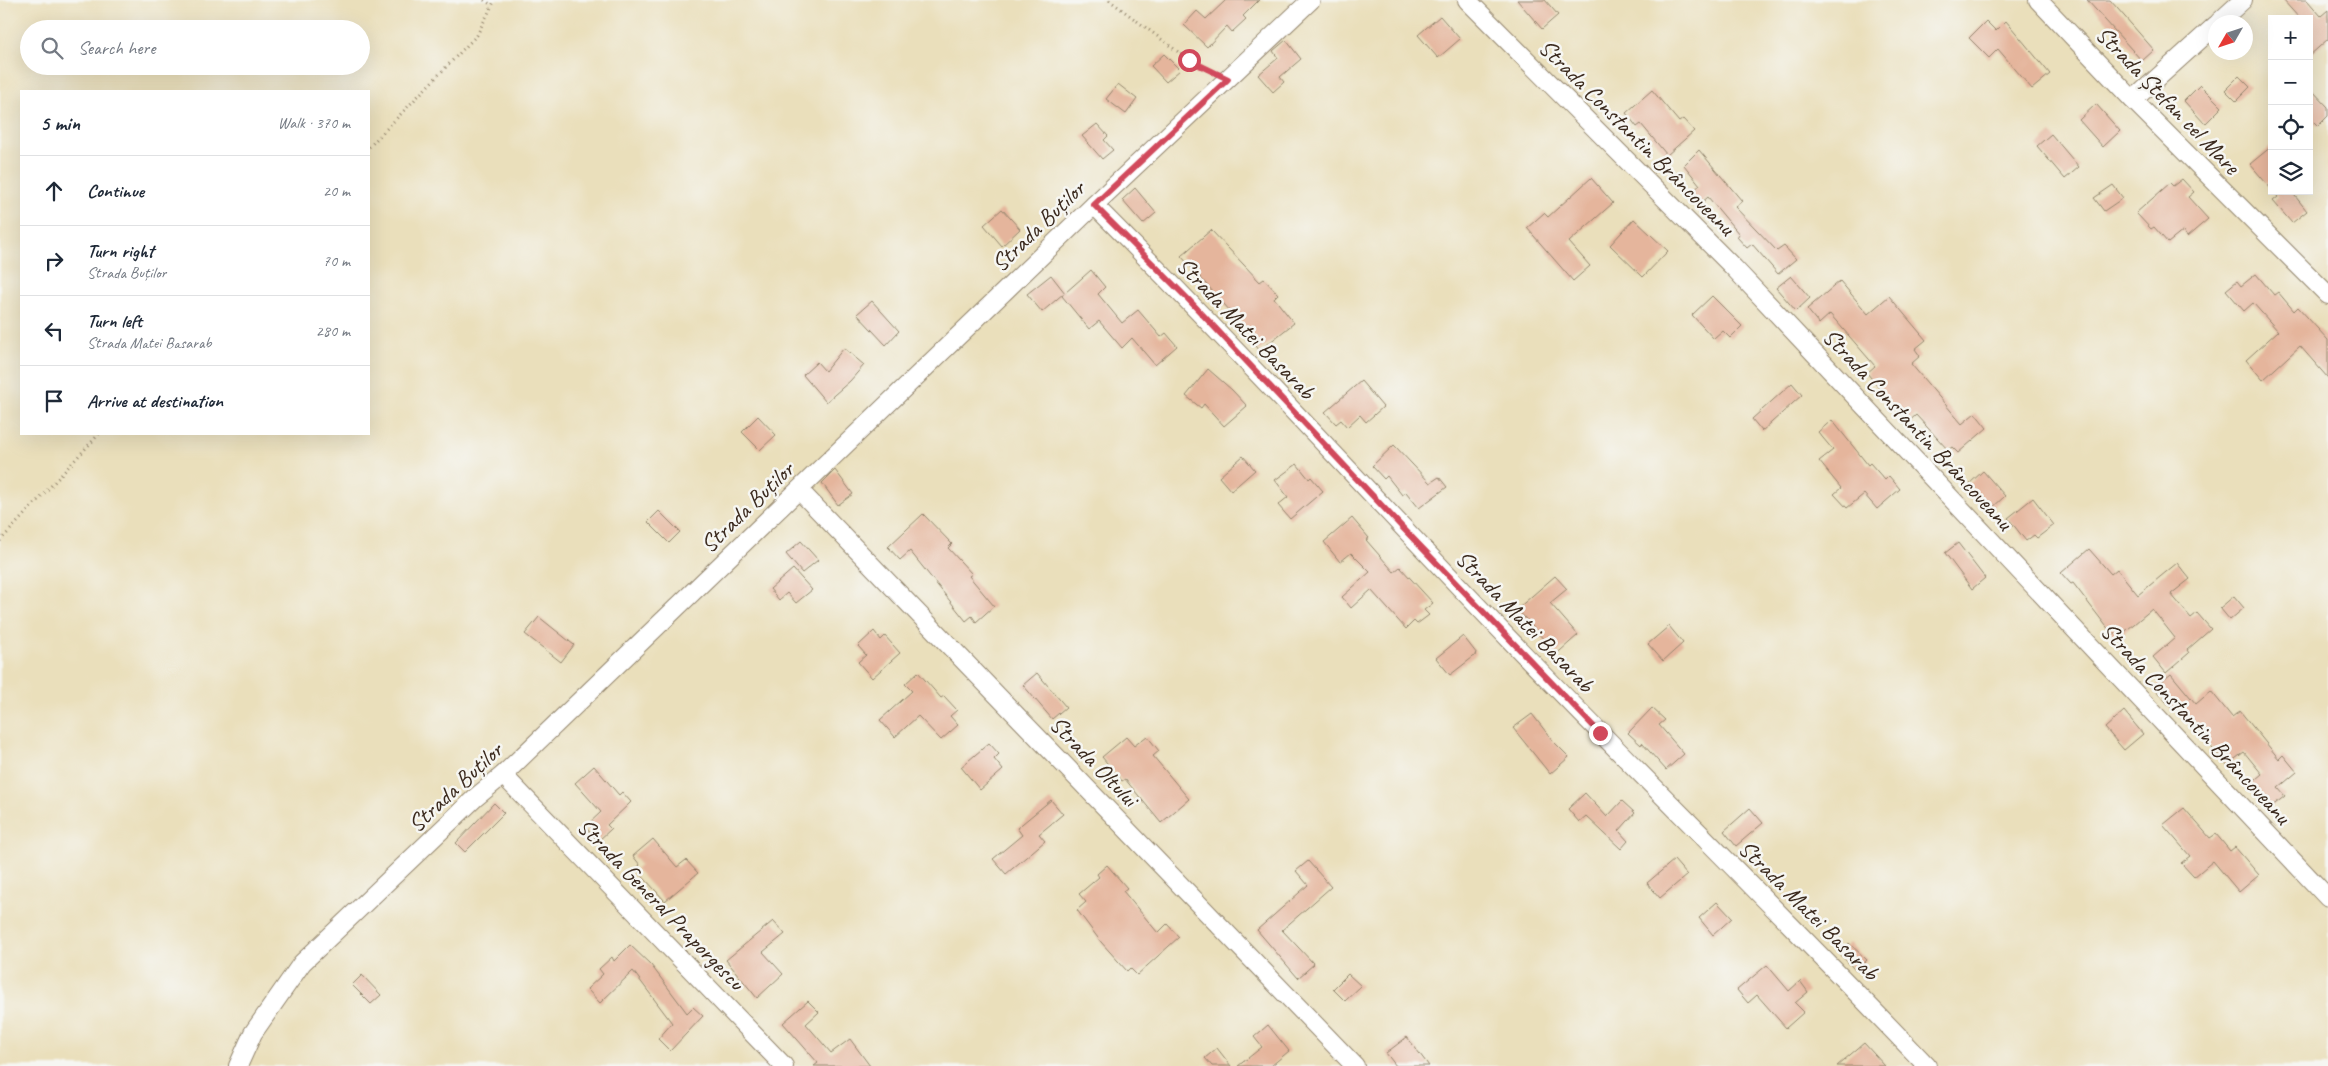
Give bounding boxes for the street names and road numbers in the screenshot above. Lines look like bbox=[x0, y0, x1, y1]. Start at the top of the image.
street label: Strada Ștefan cel Mare bbox=[2089, 19, 2248, 182]
street label: Strada Constantin Brâncoveanu bbox=[1533, 33, 1743, 243]
street label: Strada Buților bbox=[985, 172, 1093, 278]
street label: Strada Matei Basarab bbox=[1170, 250, 1323, 407]
street label: Strada Constantin Brâncoveanu bbox=[1817, 322, 2021, 538]
street label: Strada Buților bbox=[694, 453, 802, 559]
street label: Strada Matei Basarab bbox=[1449, 543, 1602, 700]
street label: Strada Constantin Brâncoveanu bbox=[2095, 616, 2299, 832]
street label: Strada Oltului bbox=[1043, 709, 1146, 815]
street label: Strada Buților bbox=[401, 734, 510, 839]
street label: Strada General Praporgescu bbox=[571, 811, 753, 998]
street label: Strada Matei Basarab bbox=[1732, 833, 1887, 988]

